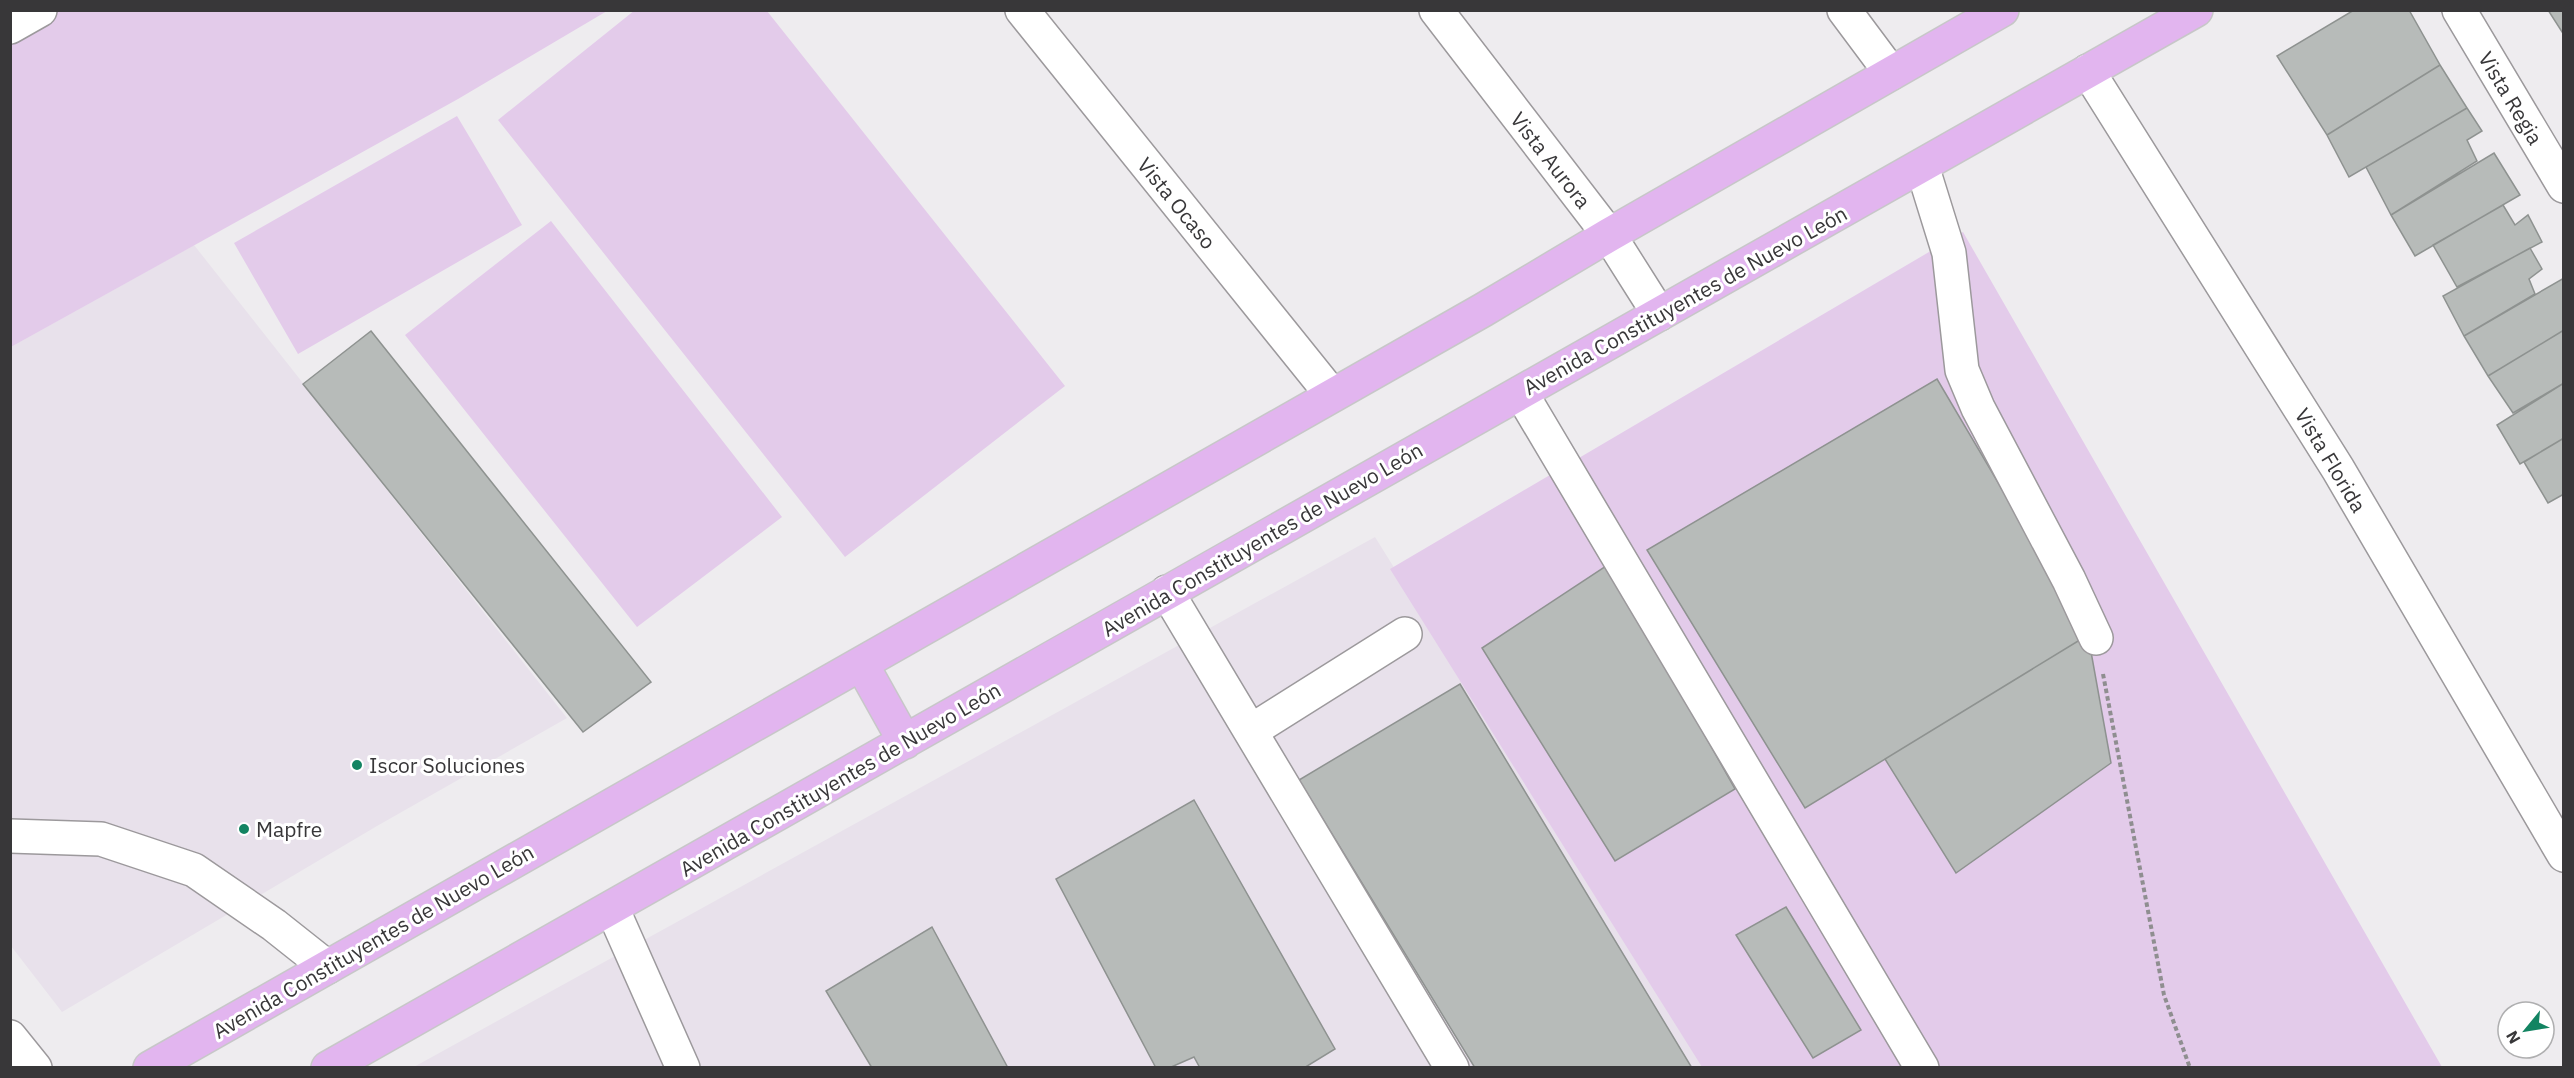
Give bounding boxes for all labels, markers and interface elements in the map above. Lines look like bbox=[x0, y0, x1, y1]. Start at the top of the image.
street label: Vista Regia bbox=[2472, 46, 2550, 150]
street label: Vista Aurora bbox=[1504, 106, 1598, 214]
street label: Vista Ocaso bbox=[1131, 151, 1223, 255]
street label: Avenida Constituyentes de Nuevo León bbox=[1518, 199, 1852, 401]
street label: Vista Florida bbox=[2289, 403, 2373, 517]
street label: Avenida Constituyentes de Nuevo León bbox=[1097, 435, 1427, 643]
street label: Avenida Constituyentes de Nuevo León bbox=[675, 675, 1005, 883]
place label: Iscor Soluciones bbox=[369, 751, 525, 779]
marker: Iscor Soluciones bbox=[350, 758, 364, 772]
place label: Mapfre bbox=[256, 815, 322, 843]
marker: Mapfre bbox=[237, 822, 251, 836]
street label: Avenida Constituyentes de Nuevo León bbox=[208, 837, 538, 1045]
north arrow bbox=[2496, 1000, 2556, 1060]
text: N bbox=[2501, 1027, 2525, 1048]

